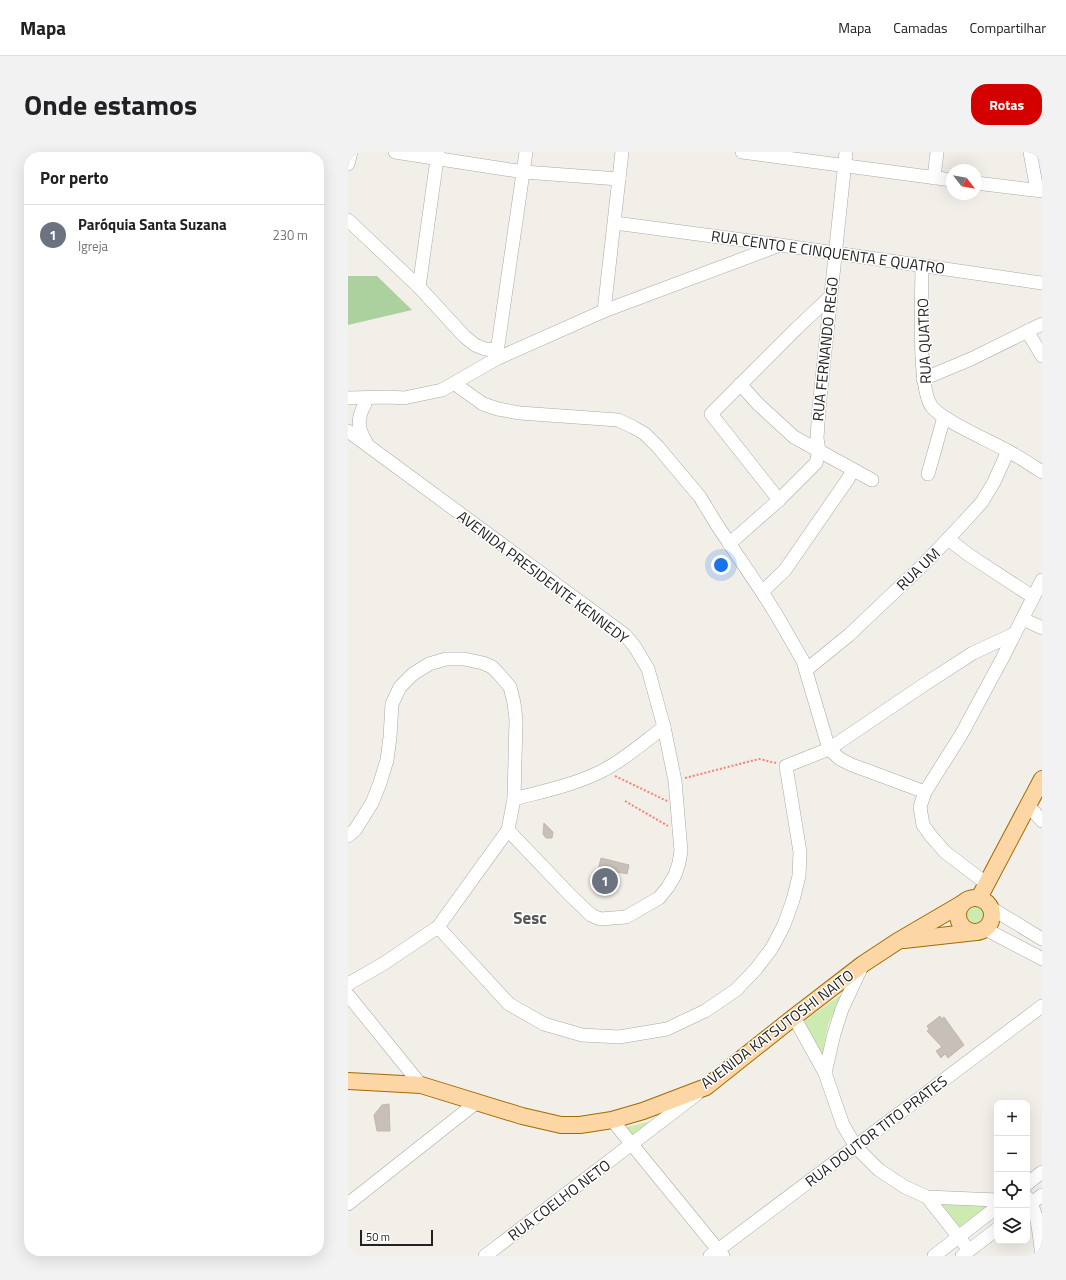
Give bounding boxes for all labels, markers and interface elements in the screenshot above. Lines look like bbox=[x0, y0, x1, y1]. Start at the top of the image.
text: Mapa bbox=[20, 13, 66, 42]
text: Mapa bbox=[838, 17, 871, 38]
text: Camadas bbox=[893, 17, 948, 38]
text: Compartilhar bbox=[970, 17, 1046, 38]
text: Onde estamos bbox=[24, 83, 197, 126]
button: Rotas bbox=[971, 84, 1042, 125]
north arrow bbox=[946, 164, 982, 200]
text: Por perto bbox=[40, 165, 109, 191]
text: Paróquia Santa Suzana bbox=[78, 213, 227, 236]
street label: RUA CENTO E CINQUENTA E QUATRO bbox=[710, 224, 946, 280]
text: 1 bbox=[49, 225, 57, 245]
text: 230 m bbox=[272, 225, 308, 245]
text: Igreja bbox=[78, 236, 108, 256]
street label: RUA FERNANDO REGO bbox=[806, 276, 844, 422]
street label: RUA QUATRO bbox=[911, 298, 937, 384]
street label: AVENIDA PRESIDENTE KENNEDY bbox=[452, 505, 634, 649]
street label: RUA UM bbox=[891, 542, 945, 596]
your location bbox=[711, 555, 731, 575]
pin: 1 bbox=[592, 866, 618, 896]
district label: Sesc bbox=[513, 905, 547, 931]
street label: AVENIDA KATSUTOSHI NAITO bbox=[696, 964, 858, 1094]
street label: RUA DOUTOR TITO PRATES bbox=[800, 1070, 952, 1192]
map controls bbox=[994, 1100, 1030, 1244]
button: + bbox=[994, 1100, 1030, 1136]
button: − bbox=[994, 1136, 1030, 1172]
street label: RUA COELHO NETO bbox=[503, 1154, 615, 1246]
button: locate bbox=[994, 1172, 1030, 1208]
button: layers bbox=[994, 1208, 1030, 1244]
scale bar bbox=[360, 1228, 433, 1247]
text: 50 m bbox=[366, 1229, 390, 1245]

